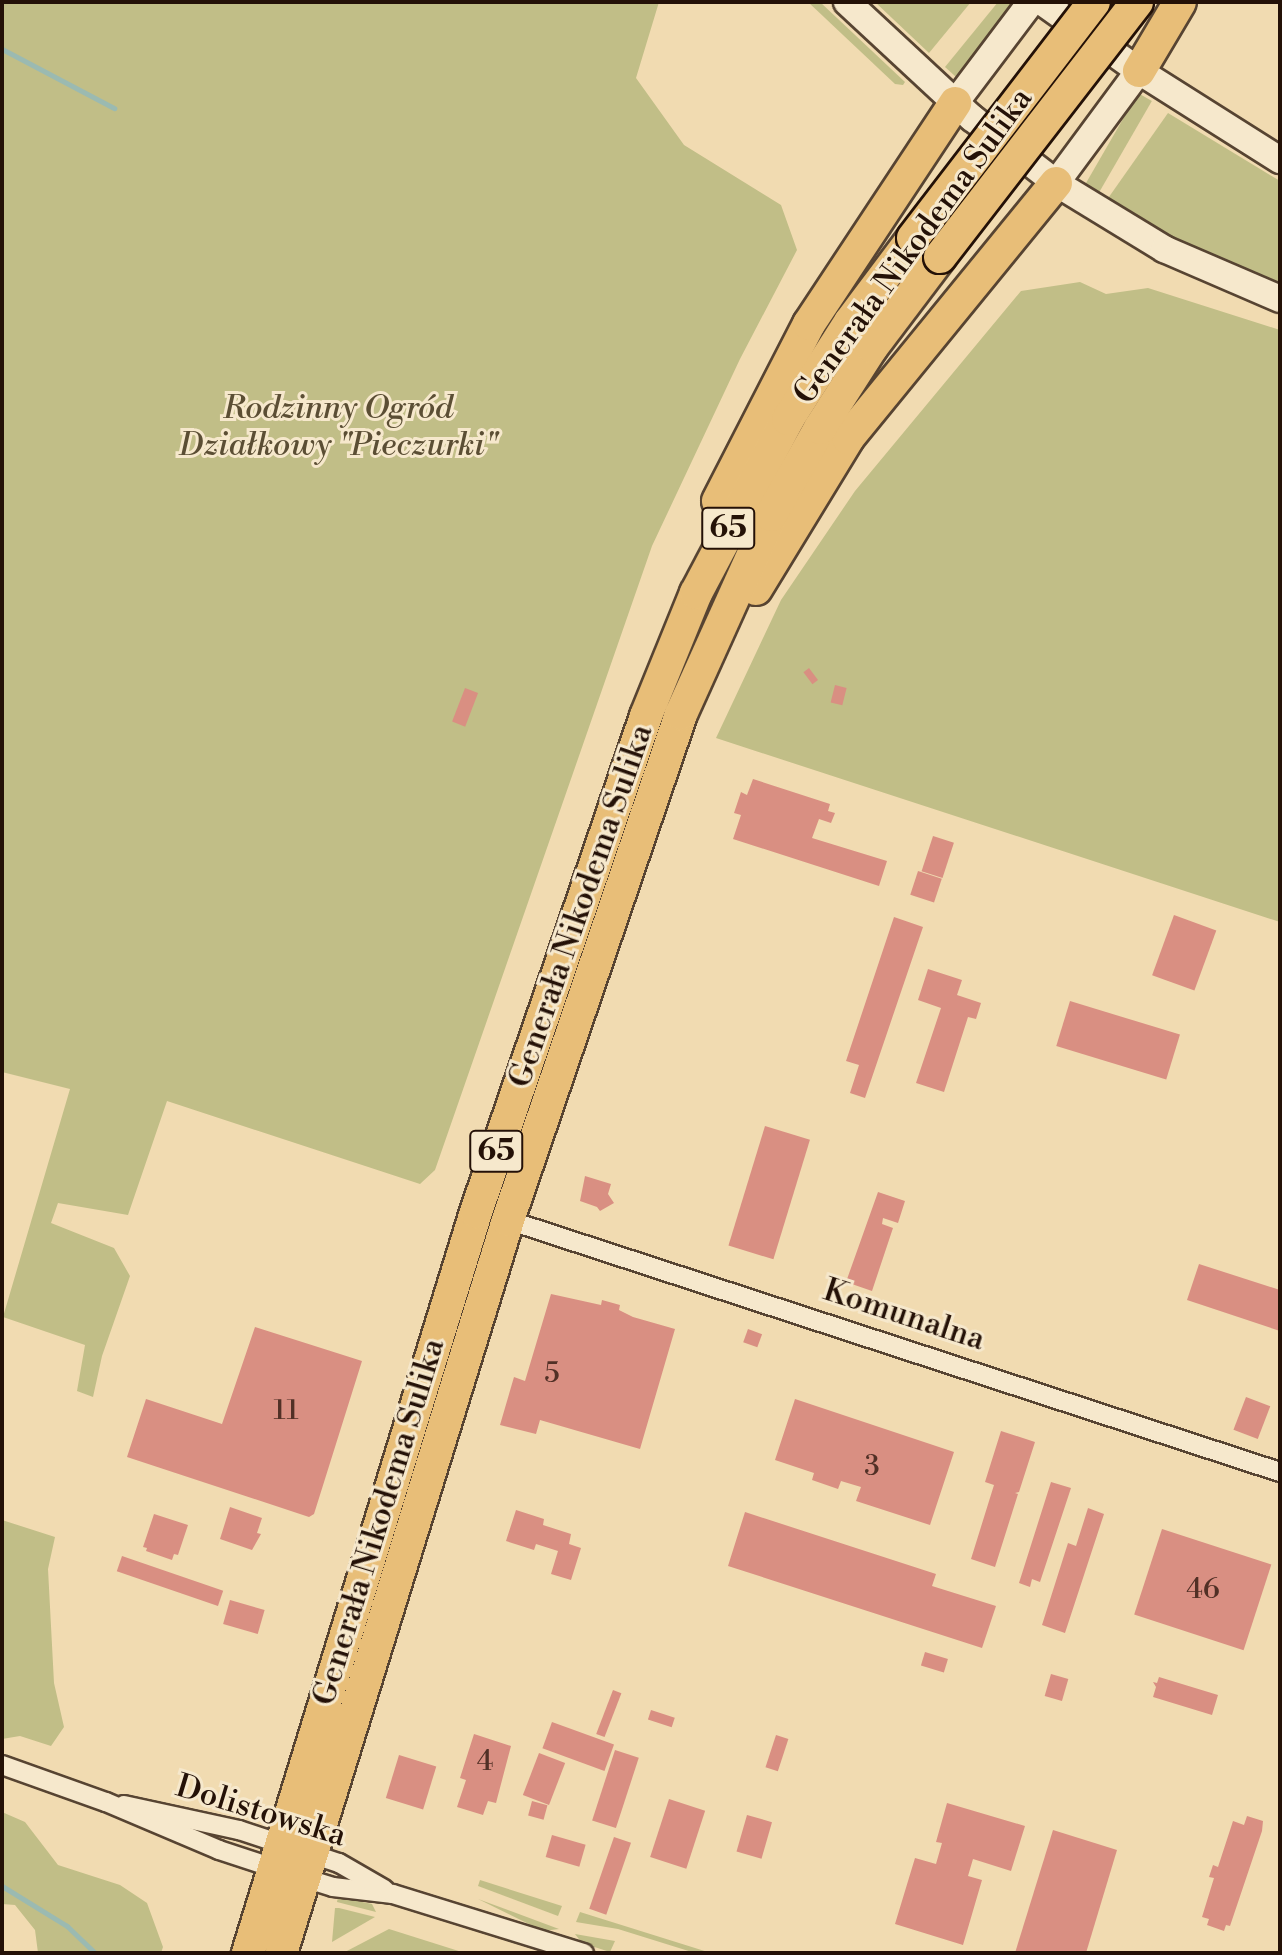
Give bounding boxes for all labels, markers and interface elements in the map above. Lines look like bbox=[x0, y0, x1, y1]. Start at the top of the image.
street label: Generała Nikodema Sulika bbox=[785, 80, 1041, 412]
park label: Rodzinny Ogród Działkowy "Pieczurki" bbox=[179, 390, 497, 465]
road number: 65 bbox=[700, 502, 756, 554]
street label: Generała Nikodema Sulika bbox=[501, 719, 661, 1093]
road number: 65 bbox=[468, 1125, 524, 1177]
street label: Komunalna bbox=[818, 1271, 990, 1359]
street label: Generała Nikodema Sulika bbox=[305, 1334, 453, 1710]
house number: 5 bbox=[544, 1357, 560, 1391]
house number: 11 bbox=[273, 1394, 299, 1428]
house number: 3 bbox=[864, 1450, 880, 1484]
house number: 46 bbox=[1186, 1573, 1220, 1607]
house number: 4 bbox=[477, 1745, 493, 1779]
street label: Dolistowska bbox=[171, 1767, 351, 1855]

